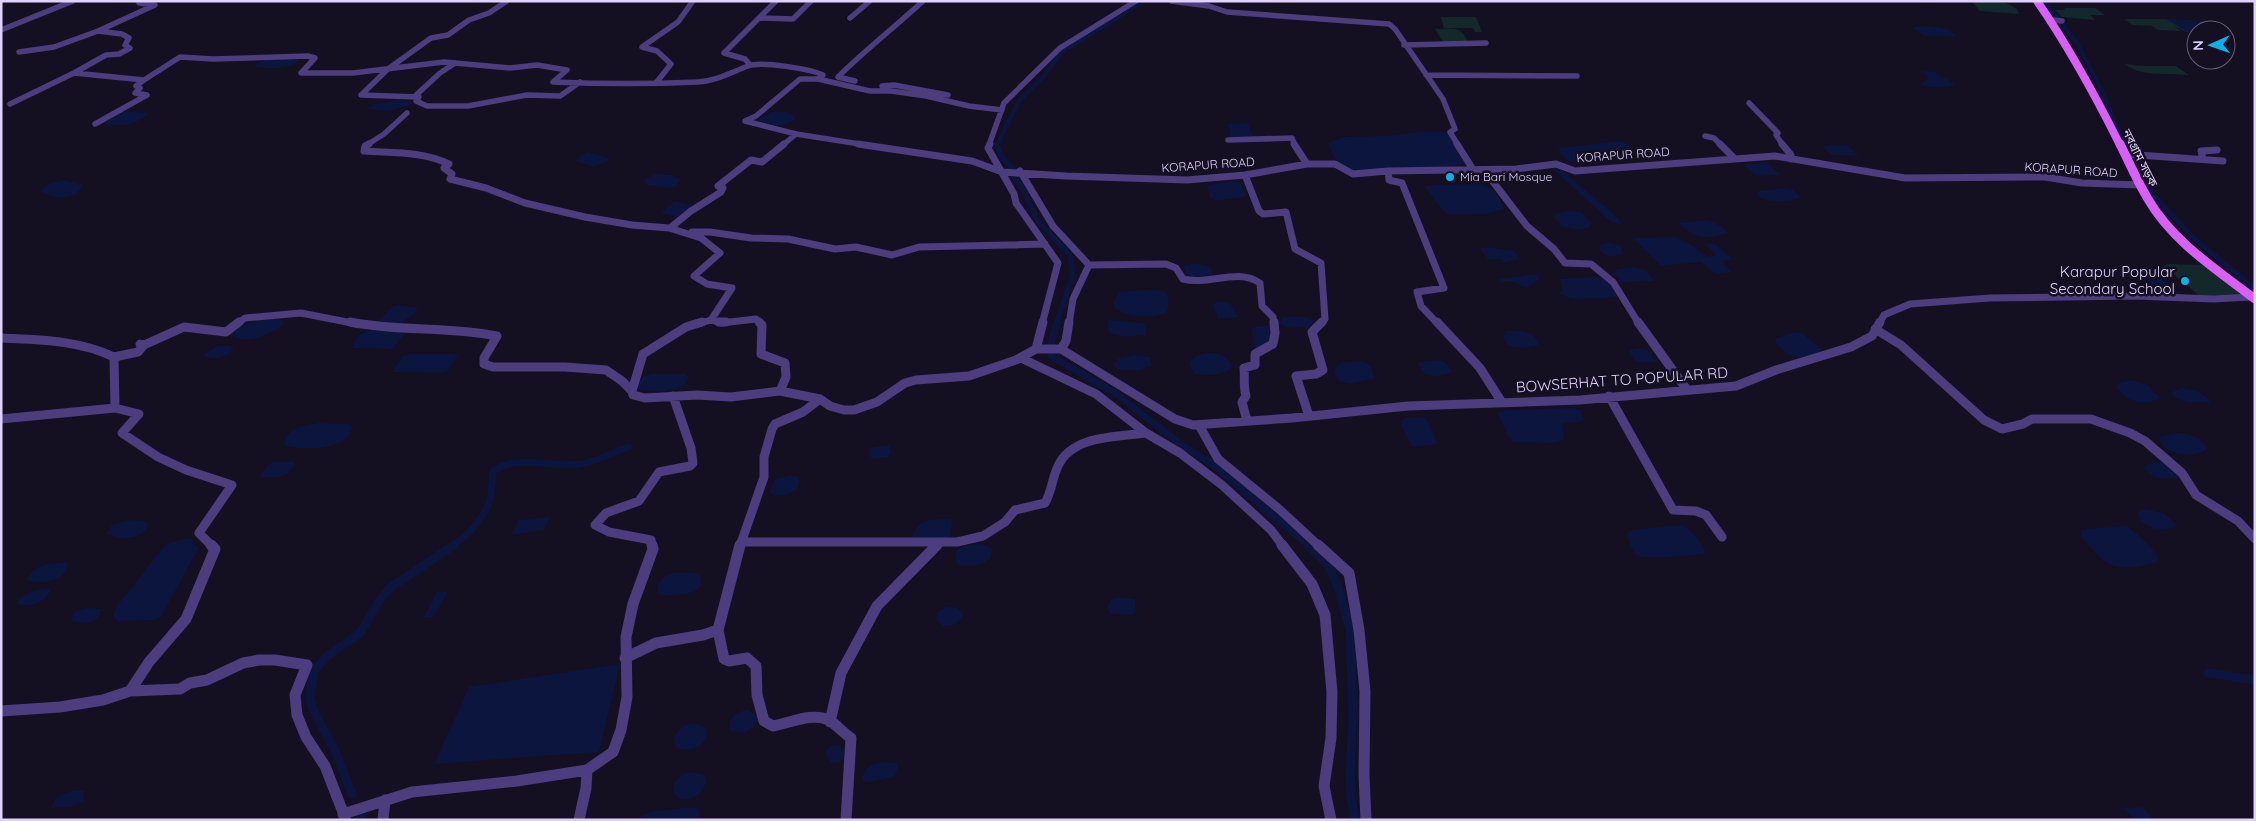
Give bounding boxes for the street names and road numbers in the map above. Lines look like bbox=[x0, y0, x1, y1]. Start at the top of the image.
street label: নবগ্রাম সড়ক bbox=[2119, 126, 2161, 189]
street label: KORAPUR ROAD bbox=[1576, 144, 1670, 165]
street label: KORAPUR ROAD bbox=[1161, 154, 1255, 175]
street label: KORAPUR ROAD bbox=[2024, 159, 2118, 180]
street label: BOWSERHAT TO POPULAR RD bbox=[1515, 363, 1729, 396]

